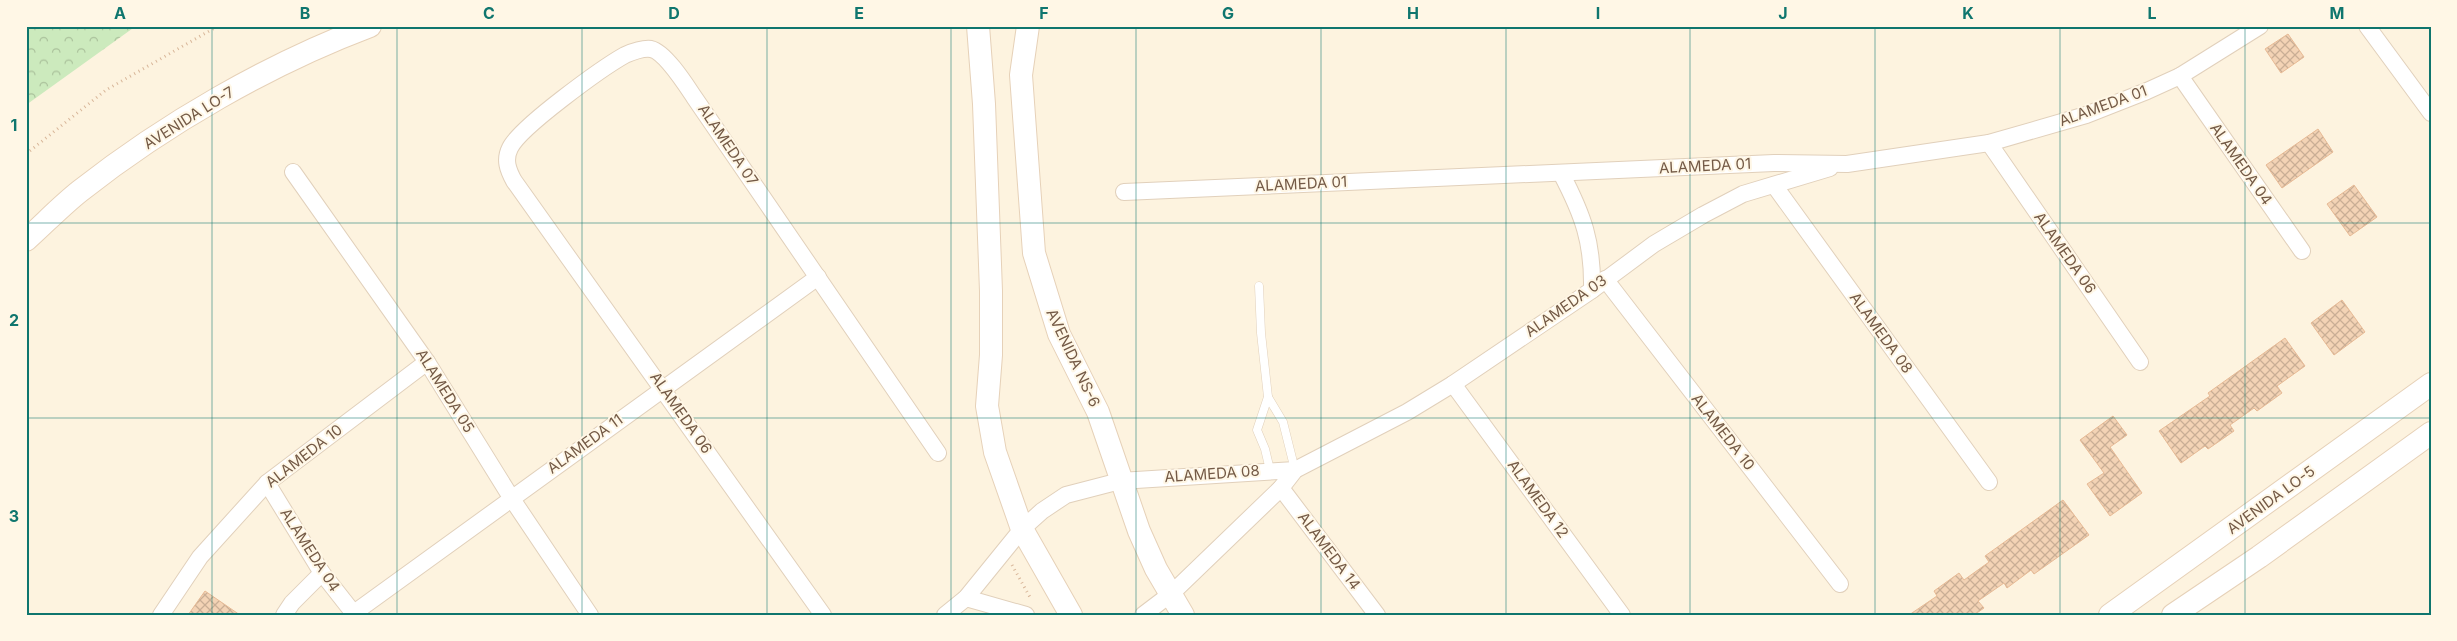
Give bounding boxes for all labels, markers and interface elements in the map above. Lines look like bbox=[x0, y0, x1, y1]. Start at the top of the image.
text: A bbox=[114, 3, 126, 23]
text: B bbox=[300, 3, 310, 23]
text: C bbox=[483, 3, 495, 23]
text: D bbox=[668, 3, 680, 23]
text: E bbox=[854, 3, 864, 23]
text: F bbox=[1039, 3, 1049, 23]
text: G bbox=[1222, 3, 1234, 23]
text: H bbox=[1407, 3, 1419, 23]
text: I bbox=[1596, 3, 1600, 23]
text: J bbox=[1778, 3, 1788, 23]
text: K bbox=[1962, 3, 1974, 23]
text: L bbox=[2147, 3, 2157, 23]
text: M bbox=[2330, 3, 2344, 23]
street label: ALAMEDA 01 bbox=[2056, 81, 2149, 130]
street label: AVENIDA LO-7 bbox=[140, 82, 238, 153]
street label: ALAMEDA 07 bbox=[694, 100, 763, 189]
text: 1 bbox=[11, 115, 17, 135]
street label: ALAMEDA 04 bbox=[2206, 119, 2277, 208]
street label: ALAMEDA 01 bbox=[1658, 154, 1752, 177]
street label: ALAMEDA 01 bbox=[1254, 172, 1348, 195]
street label: ALAMEDA 06 bbox=[2030, 208, 2101, 297]
street label: ALAMEDA 03 bbox=[1521, 270, 1610, 341]
street label: ALAMEDA 08 bbox=[1846, 289, 1917, 377]
street label: AVENIDA NS-6 bbox=[1042, 306, 1104, 410]
text: 2 bbox=[9, 310, 19, 330]
street label: ALAMEDA 05 bbox=[412, 345, 479, 436]
street label: ALAMEDA 06 bbox=[646, 368, 717, 457]
street label: ALAMEDA 10 bbox=[1688, 390, 1759, 474]
street label: ALAMEDA 11 bbox=[543, 410, 626, 477]
street label: ALAMEDA 10 bbox=[262, 420, 346, 491]
street label: ALAMEDA 12 bbox=[1504, 456, 1573, 541]
street label: ALAMEDA 08 bbox=[1164, 461, 1260, 486]
street label: AVENIDA LO-5 bbox=[2223, 461, 2319, 538]
street label: ALAMEDA 04 bbox=[276, 504, 344, 595]
text: 3 bbox=[9, 506, 19, 526]
street label: ALAMEDA 14 bbox=[1294, 508, 1365, 593]

